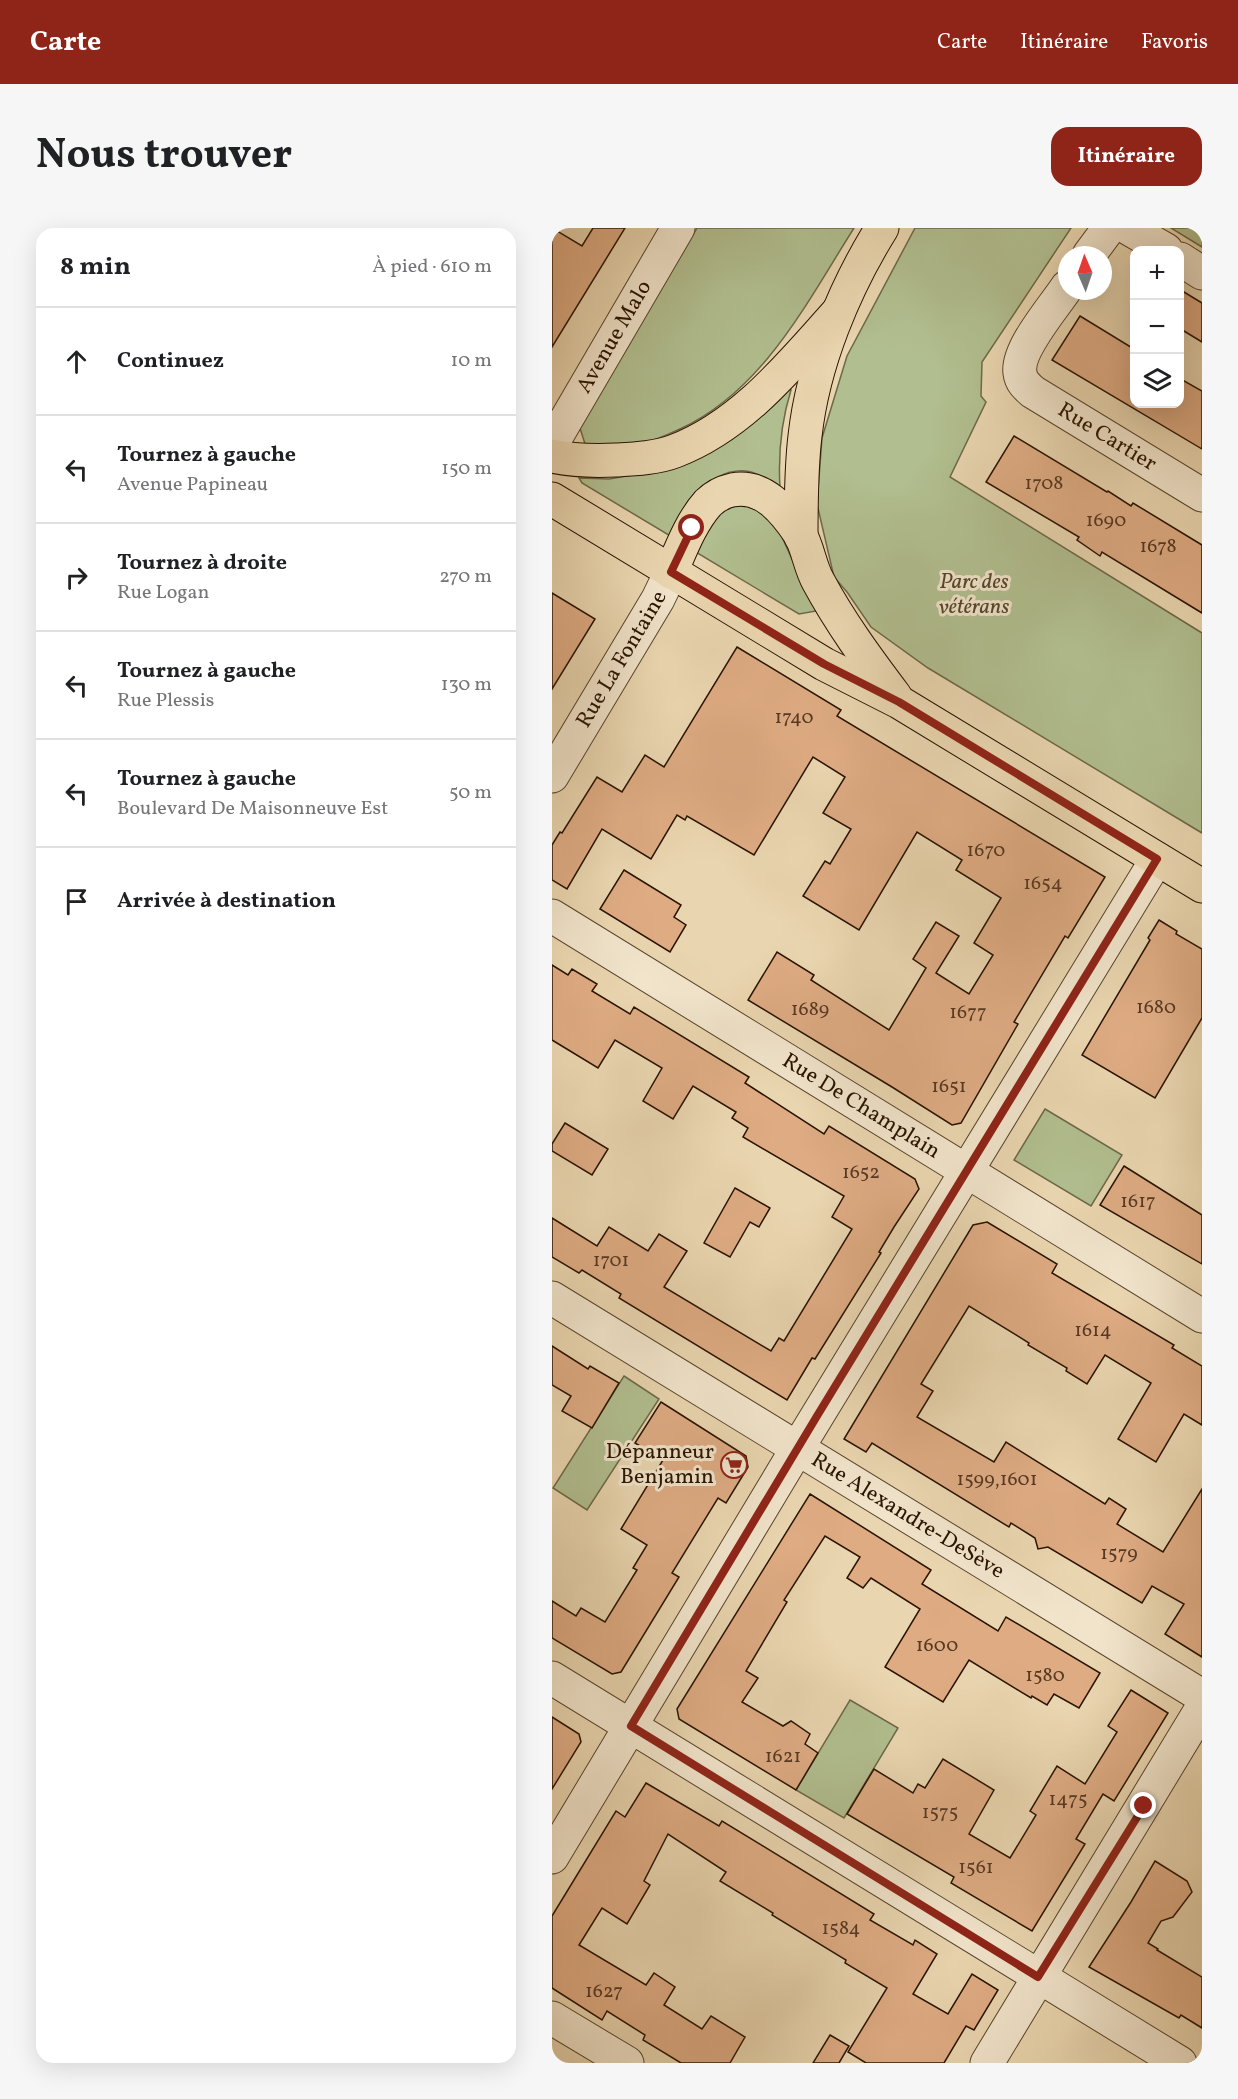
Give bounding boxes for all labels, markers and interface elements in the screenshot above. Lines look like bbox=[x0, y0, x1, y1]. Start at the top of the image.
text: Carte bbox=[30, 23, 101, 62]
text: Carte bbox=[937, 28, 987, 57]
text: Itinéraire bbox=[1020, 28, 1108, 57]
text: Favoris bbox=[1141, 28, 1208, 57]
text: Nous trouver bbox=[36, 127, 292, 186]
button: Itinéraire bbox=[1051, 127, 1202, 186]
north arrow bbox=[1058, 246, 1112, 300]
map controls bbox=[1130, 246, 1184, 408]
button: + bbox=[1130, 246, 1184, 300]
text: 8 min bbox=[60, 249, 131, 285]
text: À pied · 610 m bbox=[372, 253, 492, 281]
street label: Avenue Malo bbox=[569, 275, 660, 399]
button: − bbox=[1130, 300, 1184, 354]
icon: ahead bbox=[60, 345, 93, 378]
text: Continuez bbox=[117, 346, 224, 377]
text: 10 m bbox=[451, 347, 492, 375]
button: layers bbox=[1130, 354, 1184, 408]
street label: Rue Cartier bbox=[1052, 395, 1162, 479]
text: Tournez à gauche bbox=[117, 440, 296, 471]
icon: left bbox=[60, 453, 93, 486]
text: 150 m bbox=[441, 455, 492, 483]
house number: 1708 bbox=[1025, 470, 1063, 498]
text: Avenue Papineau bbox=[117, 471, 268, 499]
house number: 1690 bbox=[1086, 507, 1126, 535]
route start bbox=[678, 514, 704, 540]
house number: 1678 bbox=[1139, 533, 1177, 561]
text: Tournez à droite bbox=[117, 548, 287, 579]
icon: right bbox=[60, 561, 93, 594]
text: 270 m bbox=[439, 563, 492, 591]
park label: Parc des vétérans bbox=[939, 567, 1009, 623]
text: Rue Logan bbox=[117, 579, 209, 607]
street label: Rue La Fontaine bbox=[569, 586, 675, 734]
text: Tournez à gauche bbox=[117, 656, 296, 687]
icon: left bbox=[60, 669, 93, 702]
text: 130 m bbox=[441, 671, 492, 699]
text: Rue Plessis bbox=[117, 687, 214, 715]
house number: 1740 bbox=[774, 704, 814, 732]
text: Tournez à gauche bbox=[117, 764, 296, 795]
icon: left bbox=[60, 777, 93, 810]
text: 50 m bbox=[449, 779, 492, 807]
text: Boulevard De Maisonneuve Est bbox=[117, 795, 388, 823]
house number: 1670 bbox=[967, 837, 1005, 865]
house number: 1654 bbox=[1023, 870, 1063, 898]
icon: arrive bbox=[60, 885, 93, 918]
text: Arrivée à destination bbox=[117, 886, 336, 917]
house number: 1680 bbox=[1136, 994, 1176, 1022]
house number: 1689 bbox=[791, 996, 829, 1024]
house number: 1677 bbox=[949, 999, 987, 1027]
street label: Rue De Champlain bbox=[776, 1046, 946, 1167]
house number: 1651 bbox=[931, 1073, 967, 1101]
house number: 1652 bbox=[842, 1159, 880, 1187]
house number: 1617 bbox=[1120, 1188, 1156, 1216]
house number: 1701 bbox=[593, 1247, 629, 1275]
house number: 1614 bbox=[1074, 1317, 1112, 1345]
place label: Dépanneur Benjamin bbox=[606, 1437, 714, 1493]
street label: Rue Alexandre-DeSève bbox=[805, 1445, 1010, 1587]
supermarket icon: Dépanneur Benjamin bbox=[719, 1450, 749, 1480]
house number: 1599,1601 bbox=[957, 1466, 1037, 1494]
house number: 1579 bbox=[1100, 1540, 1138, 1568]
house number: 1600 bbox=[916, 1632, 958, 1660]
house number: 1580 bbox=[1025, 1662, 1065, 1690]
house number: 1621 bbox=[765, 1743, 801, 1771]
house number: 1475 bbox=[1048, 1786, 1088, 1814]
route end bbox=[1130, 1792, 1156, 1818]
house number: 1575 bbox=[922, 1799, 958, 1827]
house number: 1561 bbox=[958, 1854, 994, 1882]
house number: 1584 bbox=[822, 1915, 860, 1943]
house number: 1627 bbox=[585, 1978, 623, 2006]

